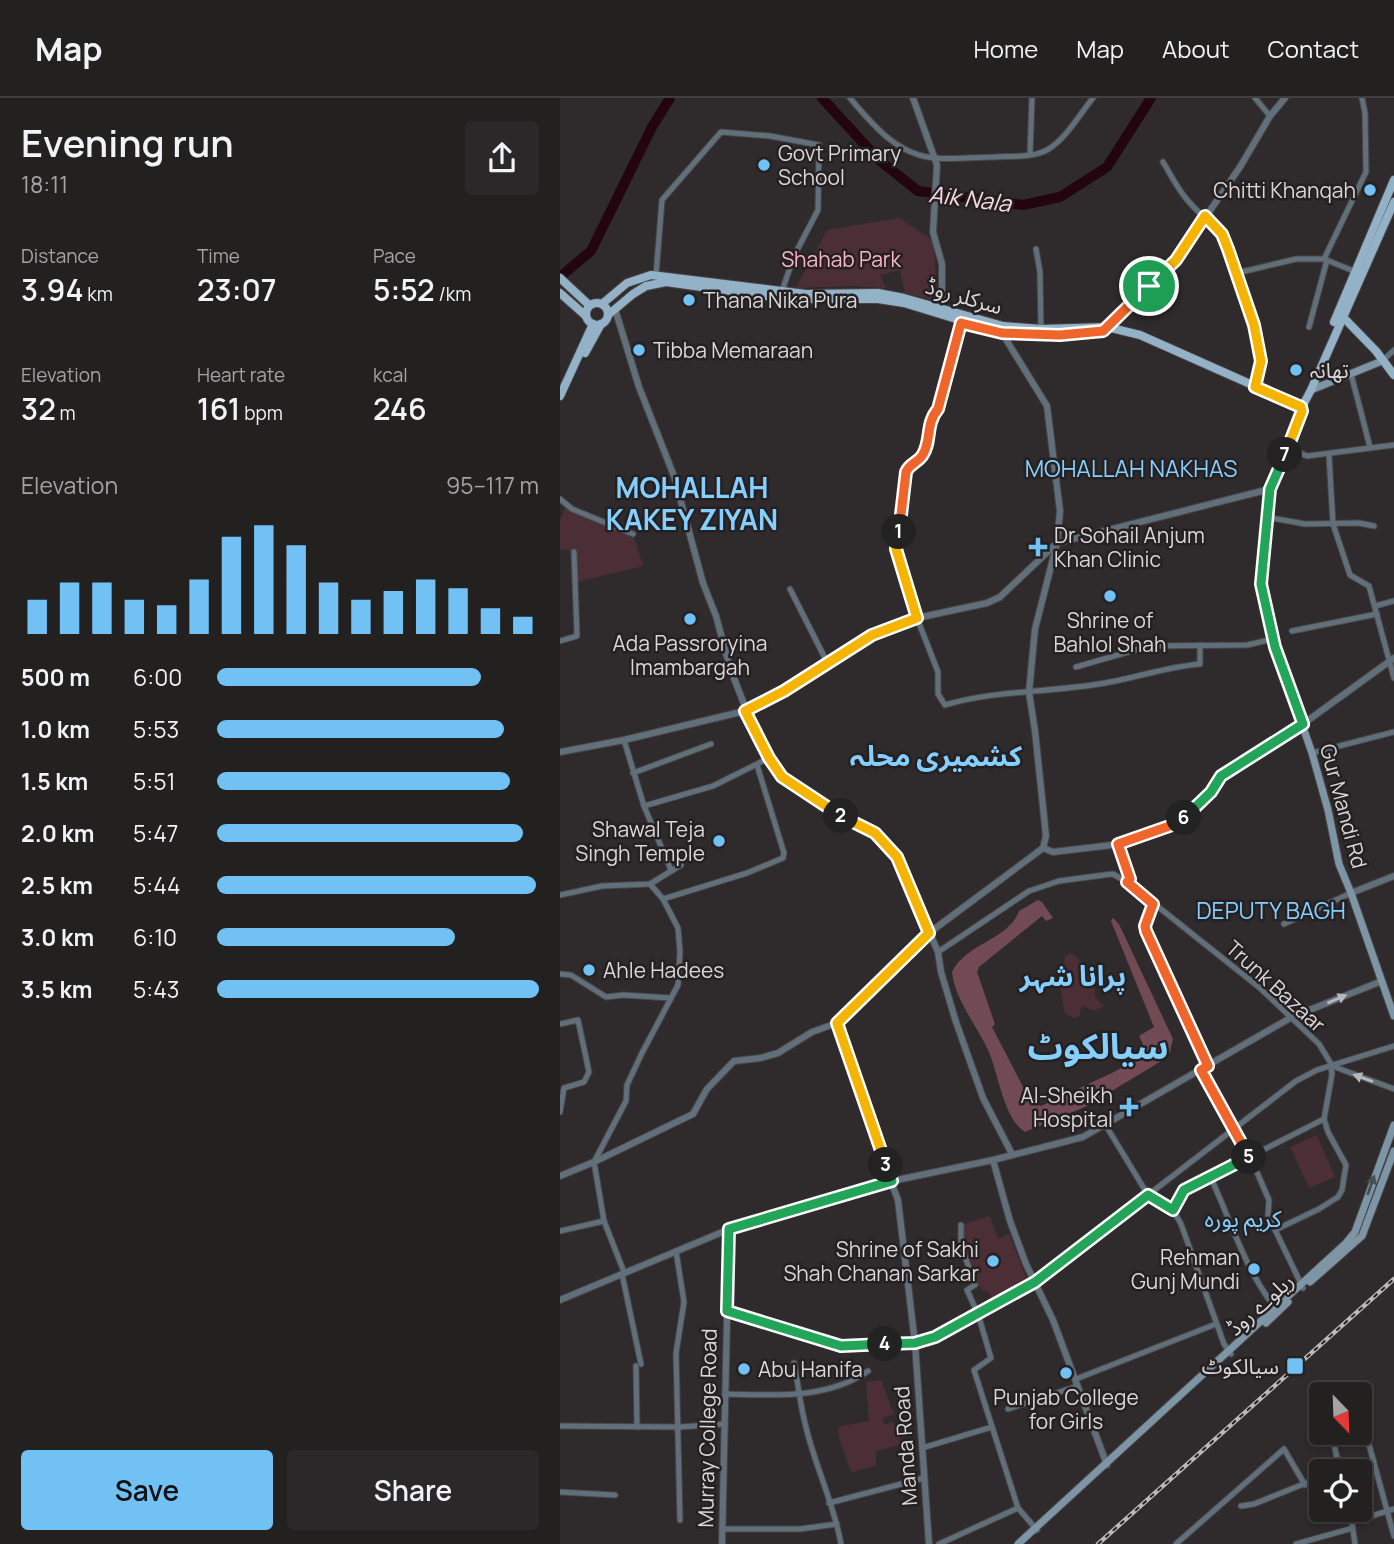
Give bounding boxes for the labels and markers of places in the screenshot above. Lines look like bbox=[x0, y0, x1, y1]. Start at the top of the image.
place label: Govt Primary School bbox=[778, 139, 901, 191]
marker: Govt Primary School bbox=[756, 157, 772, 173]
place label: Chitti Khanqah bbox=[1213, 176, 1356, 204]
marker: Chitti Khanqah bbox=[1362, 182, 1378, 198]
pin bbox=[1119, 256, 1179, 316]
place label: Thana Nika Pura bbox=[703, 286, 858, 314]
marker: Thana Nika Pura bbox=[681, 292, 697, 308]
place label: Tibba Memaraan bbox=[653, 336, 813, 364]
marker: Tibba Memaraan bbox=[631, 342, 647, 358]
place label: تھانہ bbox=[1310, 356, 1349, 384]
marker: تھانہ bbox=[1288, 362, 1304, 378]
pin: 7 bbox=[1268, 438, 1302, 472]
pin: 1 bbox=[882, 514, 916, 550]
place label: Dr Sohail Anjum Khan Clinic bbox=[1054, 521, 1205, 573]
marker: Dr Sohail Anjum Khan Clinic bbox=[1028, 537, 1048, 557]
marker: Shrine of Bahlol Shah bbox=[1102, 588, 1118, 604]
place label: Shrine of Bahlol Shah bbox=[1053, 606, 1167, 658]
marker: Ada Passroryina Imambargah bbox=[682, 611, 698, 627]
place label: Ada Passroryina Imambargah bbox=[613, 629, 767, 681]
pin: 2 bbox=[824, 798, 858, 834]
pin: 6 bbox=[1166, 800, 1202, 836]
place label: Shawal Teja Singh Temple bbox=[575, 815, 705, 867]
marker: Shawal Teja Singh Temple bbox=[711, 833, 727, 849]
place label: Ahle Hadees bbox=[603, 956, 724, 984]
marker: Ahle Hadees bbox=[581, 962, 597, 978]
place label: Al-Sheikh Hospital bbox=[1020, 1081, 1113, 1133]
marker: Al-Sheikh Hospital bbox=[1119, 1097, 1139, 1117]
pin: 5 bbox=[1232, 1140, 1266, 1174]
pin: 3 bbox=[868, 1148, 904, 1182]
place label: Shrine of Sakhi Shah Chanan Sarkar bbox=[783, 1235, 979, 1287]
place label: Rehman Gunj Mundi bbox=[1131, 1243, 1240, 1295]
marker: Shrine of Sakhi Shah Chanan Sarkar bbox=[985, 1253, 1001, 1269]
marker: Rehman Gunj Mundi bbox=[1246, 1261, 1262, 1277]
pin: 4 bbox=[868, 1326, 902, 1362]
place label: سیالکوٹ bbox=[1202, 1352, 1279, 1380]
place label: Abu Hanifa bbox=[758, 1355, 863, 1383]
marker: سیالکوٹ bbox=[1285, 1356, 1305, 1376]
marker: Abu Hanifa bbox=[736, 1361, 752, 1377]
marker: Punjab College for Girls bbox=[1058, 1365, 1074, 1381]
place label: Punjab College for Girls bbox=[993, 1383, 1139, 1435]

